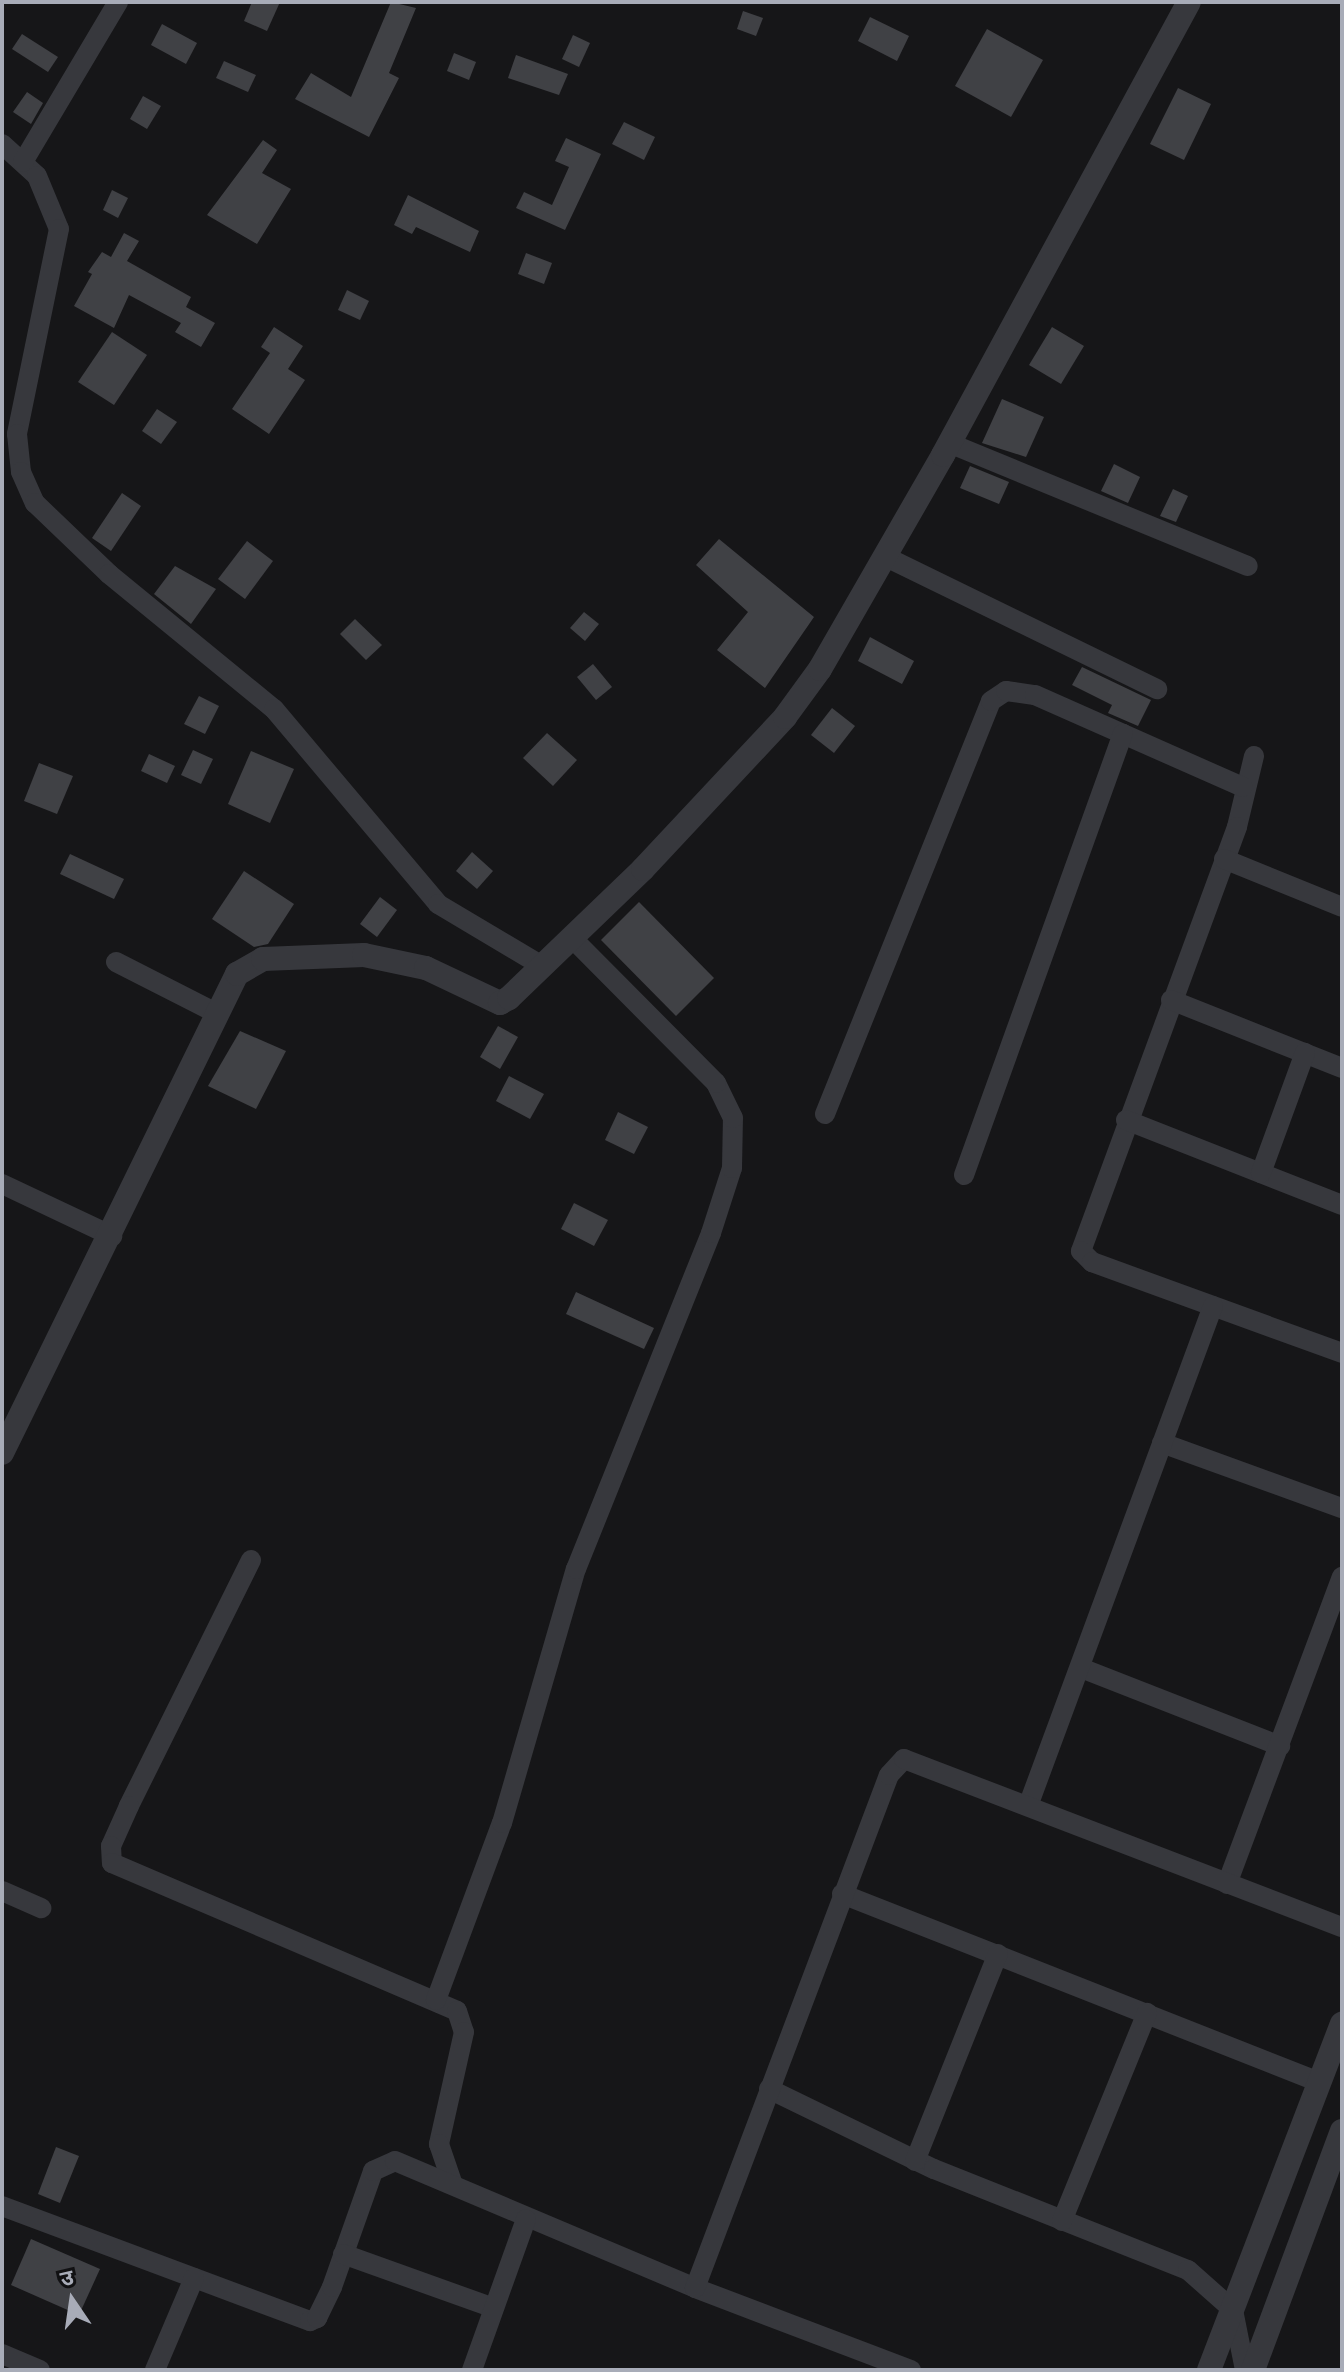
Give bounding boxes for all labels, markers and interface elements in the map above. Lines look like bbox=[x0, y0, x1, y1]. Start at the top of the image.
north arrow bbox=[32, 2260, 112, 2340]
text: उ bbox=[57, 2263, 76, 2291]

